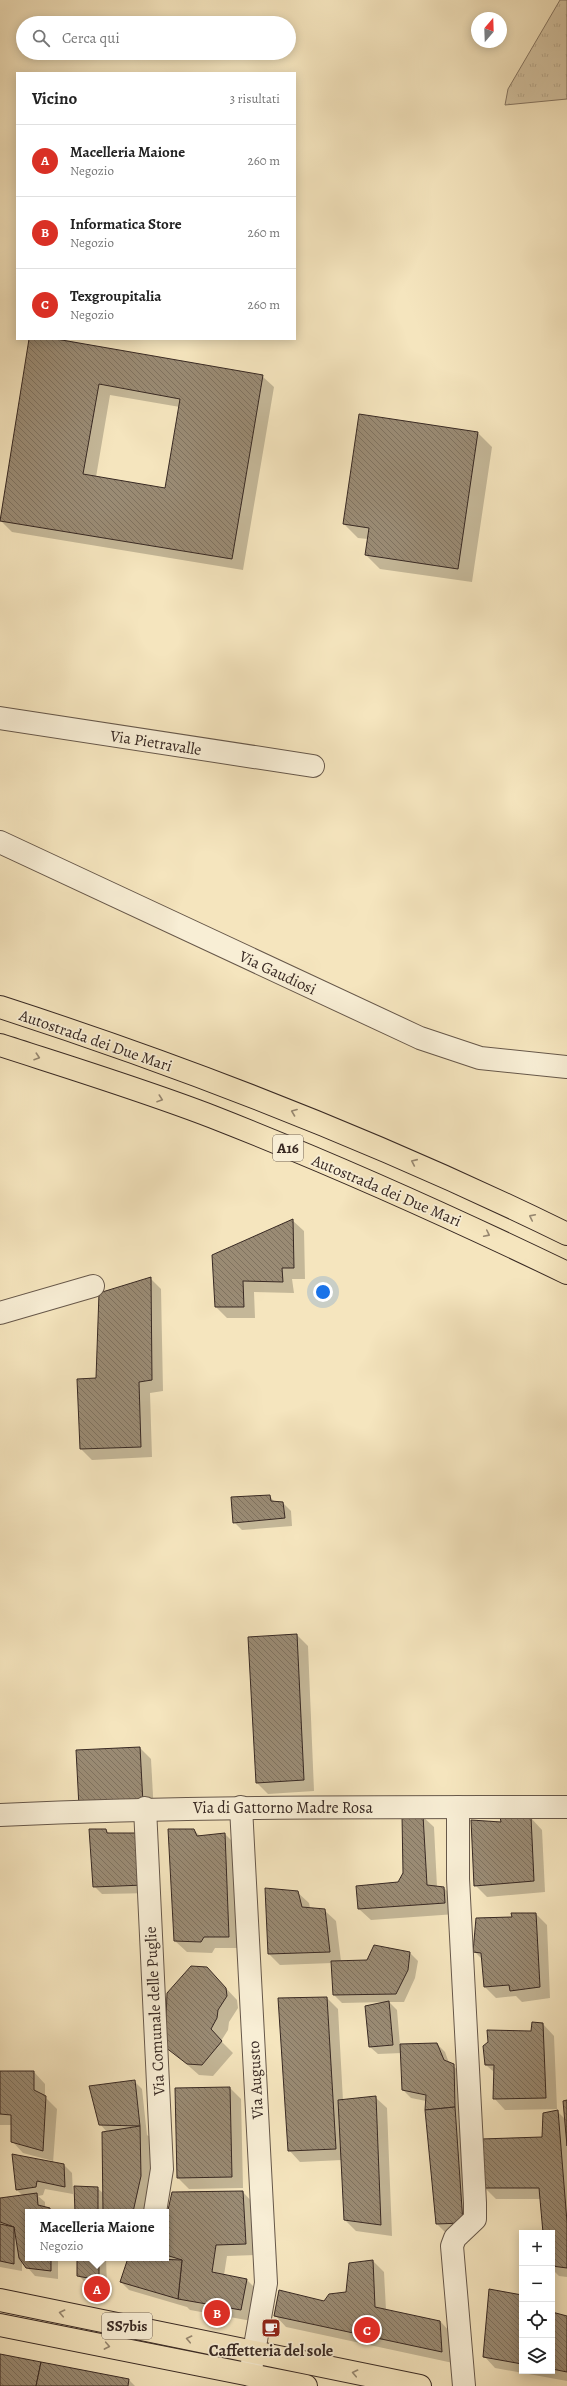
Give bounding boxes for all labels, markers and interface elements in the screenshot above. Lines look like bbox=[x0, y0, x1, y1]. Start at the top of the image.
north arrow bbox=[471, 12, 507, 48]
search box bbox=[16, 16, 296, 60]
icon: search bbox=[30, 27, 52, 49]
text: Cerca qui bbox=[62, 28, 120, 48]
text: Vicino bbox=[32, 87, 77, 110]
text: 3 risultati bbox=[230, 90, 280, 107]
text: Macelleria Maione bbox=[70, 142, 185, 162]
text: A bbox=[41, 152, 49, 169]
text: 260 m bbox=[247, 152, 280, 169]
text: Negozio bbox=[70, 162, 114, 179]
text: Informatica Store bbox=[70, 214, 182, 234]
text: B bbox=[41, 224, 49, 241]
text: 260 m bbox=[247, 224, 280, 241]
text: Negozio bbox=[70, 234, 114, 251]
text: Texgroupitalia bbox=[70, 286, 162, 306]
text: C bbox=[41, 296, 49, 313]
text: 260 m bbox=[247, 296, 280, 313]
text: Negozio bbox=[70, 306, 114, 323]
street label: Via Pietravalle bbox=[108, 725, 203, 761]
street label: Via Gaudiosi bbox=[234, 945, 320, 1000]
street label: Autostrada dei Due Mari bbox=[15, 1004, 175, 1077]
one-way arrow bbox=[34, 1052, 41, 1061]
one-way arrow bbox=[157, 1094, 164, 1102]
one-way arrow bbox=[291, 1109, 298, 1117]
road number: A16 bbox=[273, 1135, 303, 1161]
street label: Autostrada dei Due Mari bbox=[308, 1149, 465, 1232]
one-way arrow bbox=[411, 1159, 418, 1167]
one-way arrow bbox=[529, 1214, 536, 1221]
one-way arrow bbox=[483, 1230, 490, 1237]
your location bbox=[313, 1282, 333, 1302]
street label: Via di Gattorno Madre Rosa bbox=[192, 1797, 374, 1819]
street label: Via Comunale delle Puglie bbox=[140, 1926, 170, 2097]
street label: Via Augusto bbox=[243, 2040, 269, 2121]
popup bbox=[25, 2209, 169, 2261]
text: Macelleria Maione bbox=[39, 2217, 155, 2237]
map controls bbox=[519, 2230, 555, 2374]
button: + bbox=[519, 2230, 555, 2266]
text: Negozio bbox=[39, 2237, 83, 2254]
button: − bbox=[519, 2266, 555, 2302]
pin: A bbox=[84, 2274, 110, 2304]
pin: B bbox=[204, 2298, 230, 2328]
button: locate bbox=[519, 2302, 555, 2338]
one-way arrow bbox=[58, 2309, 65, 2317]
road number: SS7bis bbox=[102, 2313, 152, 2339]
pin: C bbox=[354, 2315, 380, 2345]
cafe icon: Caffetteria del sole bbox=[260, 2317, 282, 2339]
one-way arrow bbox=[186, 2335, 192, 2343]
button: layers bbox=[519, 2338, 555, 2374]
place label: Caffetteria del sole bbox=[209, 2340, 333, 2362]
one-way arrow bbox=[104, 2342, 110, 2350]
one-way arrow bbox=[352, 2369, 358, 2377]

